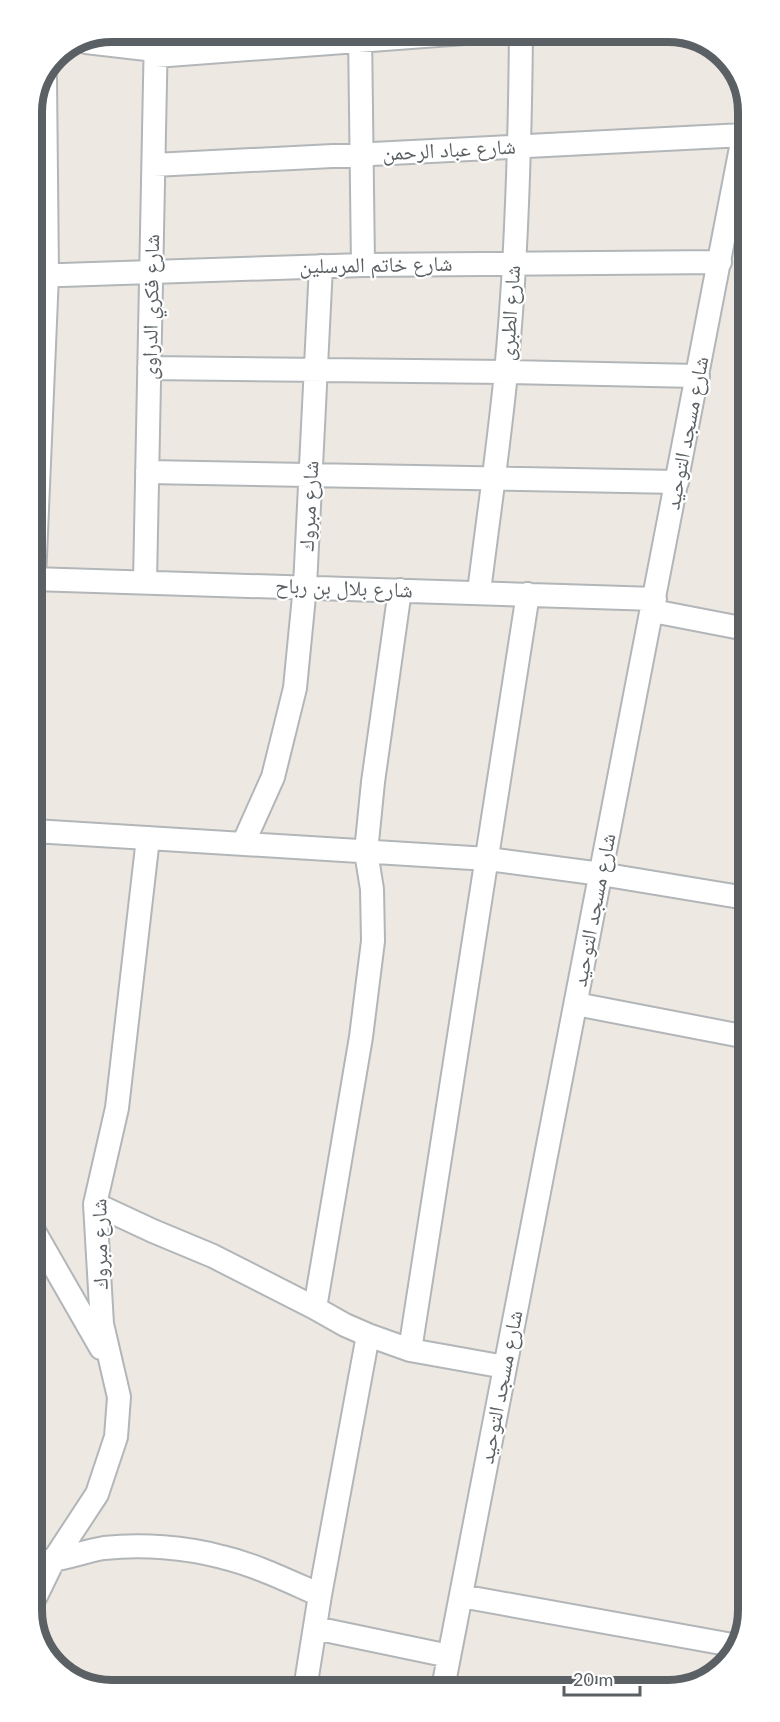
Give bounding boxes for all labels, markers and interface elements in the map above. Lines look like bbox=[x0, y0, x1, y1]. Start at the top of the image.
street label: شارع عباد الرحمن bbox=[382, 133, 516, 166]
street label: شارع فكري الدراوى bbox=[136, 234, 169, 380]
street label: شارع خاتم المرسلين bbox=[299, 250, 453, 280]
street label: شارع الطبرى bbox=[493, 264, 526, 362]
street label: شارع مسجد التوحيد bbox=[658, 354, 715, 512]
street label: شارع مبروك bbox=[293, 460, 324, 552]
street label: شارع بلال بن رباح bbox=[275, 572, 413, 603]
street label: شارع مسجد التوحيد bbox=[565, 831, 622, 989]
street label: شارع مبروك bbox=[85, 1198, 114, 1290]
street label: شارع مسجد التوحيد bbox=[472, 1308, 529, 1466]
scale bar bbox=[564, 1659, 640, 1697]
text: 20 m bbox=[573, 1668, 613, 1690]

